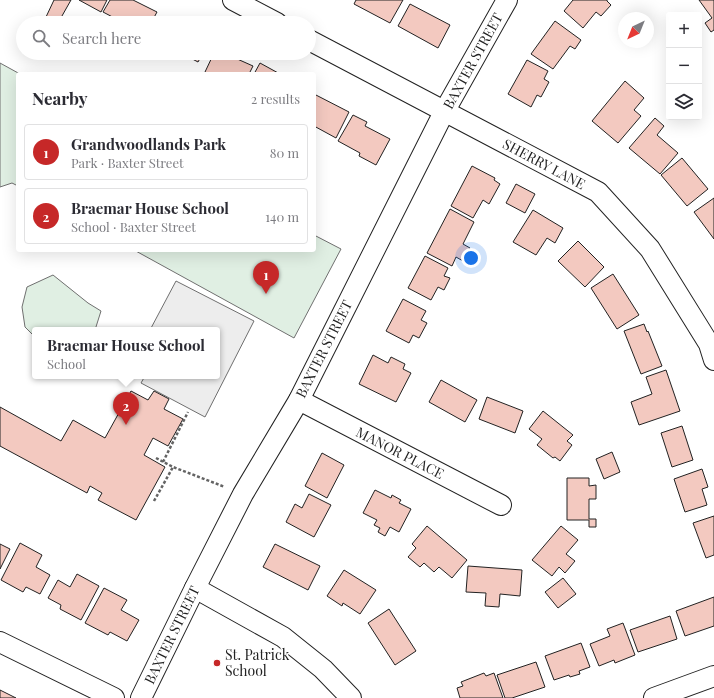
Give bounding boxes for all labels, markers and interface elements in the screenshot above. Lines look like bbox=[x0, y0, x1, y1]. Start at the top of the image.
street label: BAXTER STREET bbox=[438, 9, 507, 112]
north arrow bbox=[618, 12, 654, 48]
map controls bbox=[666, 12, 702, 120]
button: + bbox=[666, 12, 702, 48]
search box bbox=[16, 16, 316, 60]
icon: search bbox=[30, 27, 52, 49]
text: Search here bbox=[62, 28, 141, 48]
button: − bbox=[666, 48, 702, 84]
button: layers bbox=[666, 84, 702, 120]
text: Nearby bbox=[32, 87, 87, 109]
text: 2 results bbox=[251, 90, 300, 107]
text: Grandwoodlands Park bbox=[71, 134, 226, 154]
street label: SHERRY LANE bbox=[500, 134, 589, 193]
text: 1 bbox=[44, 144, 48, 161]
text: 80 m bbox=[270, 144, 299, 161]
text: Park · Baxter Street bbox=[71, 154, 184, 171]
text: Braemar House School bbox=[71, 198, 229, 218]
text: 2 bbox=[43, 208, 49, 225]
text: 140 m bbox=[265, 208, 299, 225]
text: School · Baxter Street bbox=[71, 218, 196, 235]
your location bbox=[461, 248, 481, 268]
pin: 1 bbox=[253, 261, 279, 294]
street label: BAXTER STREET bbox=[291, 297, 356, 401]
popup bbox=[32, 327, 220, 379]
text: Braemar House School bbox=[47, 335, 205, 355]
text: School bbox=[47, 355, 86, 372]
pin: 2 bbox=[113, 392, 139, 425]
street label: MANOR PLACE bbox=[353, 422, 448, 483]
street label: BAXTER STREET bbox=[140, 582, 204, 687]
place label: St. Patrick School bbox=[225, 645, 290, 680]
marker: St. Patrick School bbox=[212, 658, 222, 668]

